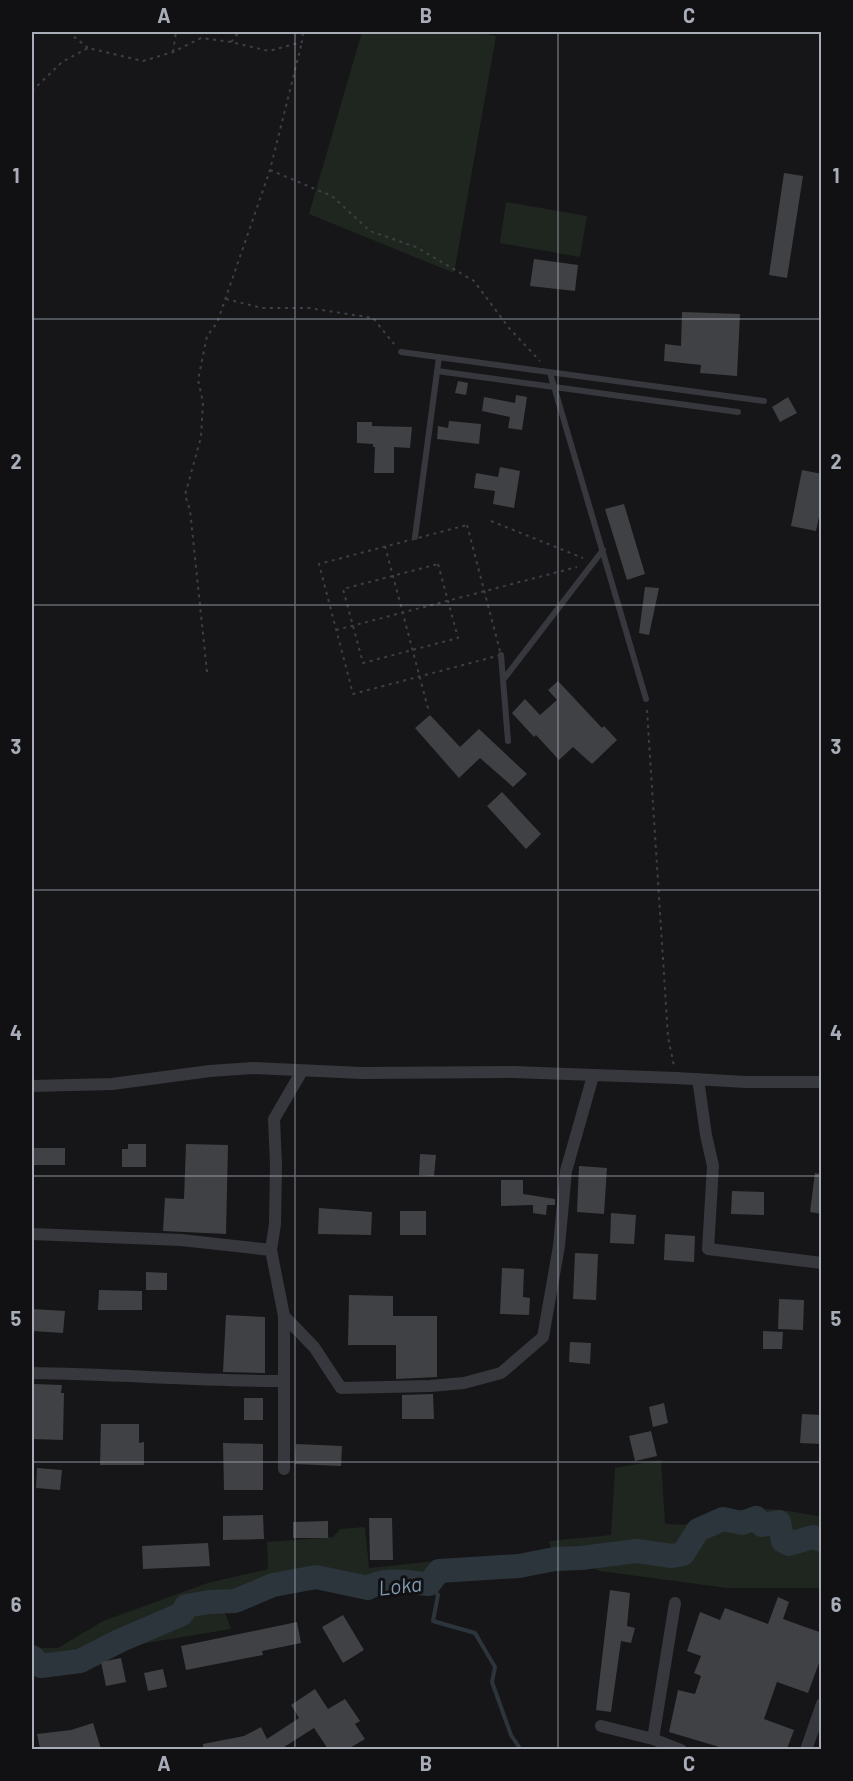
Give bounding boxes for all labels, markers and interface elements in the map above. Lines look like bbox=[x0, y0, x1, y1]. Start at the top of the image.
text: A bbox=[157, 3, 171, 27]
text: B bbox=[420, 3, 432, 27]
text: C bbox=[683, 3, 695, 27]
text: 1 bbox=[12, 163, 20, 187]
text: 1 bbox=[832, 163, 840, 187]
text: 2 bbox=[10, 449, 22, 473]
text: 2 bbox=[830, 449, 842, 473]
text: 3 bbox=[11, 734, 21, 758]
text: 3 bbox=[831, 734, 841, 758]
text: 4 bbox=[10, 1020, 22, 1044]
text: 4 bbox=[830, 1020, 842, 1044]
text: 5 bbox=[11, 1306, 22, 1330]
text: 5 bbox=[831, 1306, 842, 1330]
water label: Loka bbox=[377, 1570, 423, 1600]
text: 6 bbox=[11, 1592, 22, 1616]
text: 6 bbox=[831, 1592, 842, 1616]
text: A bbox=[157, 1751, 171, 1775]
text: B bbox=[420, 1751, 432, 1775]
text: C bbox=[683, 1751, 695, 1775]

